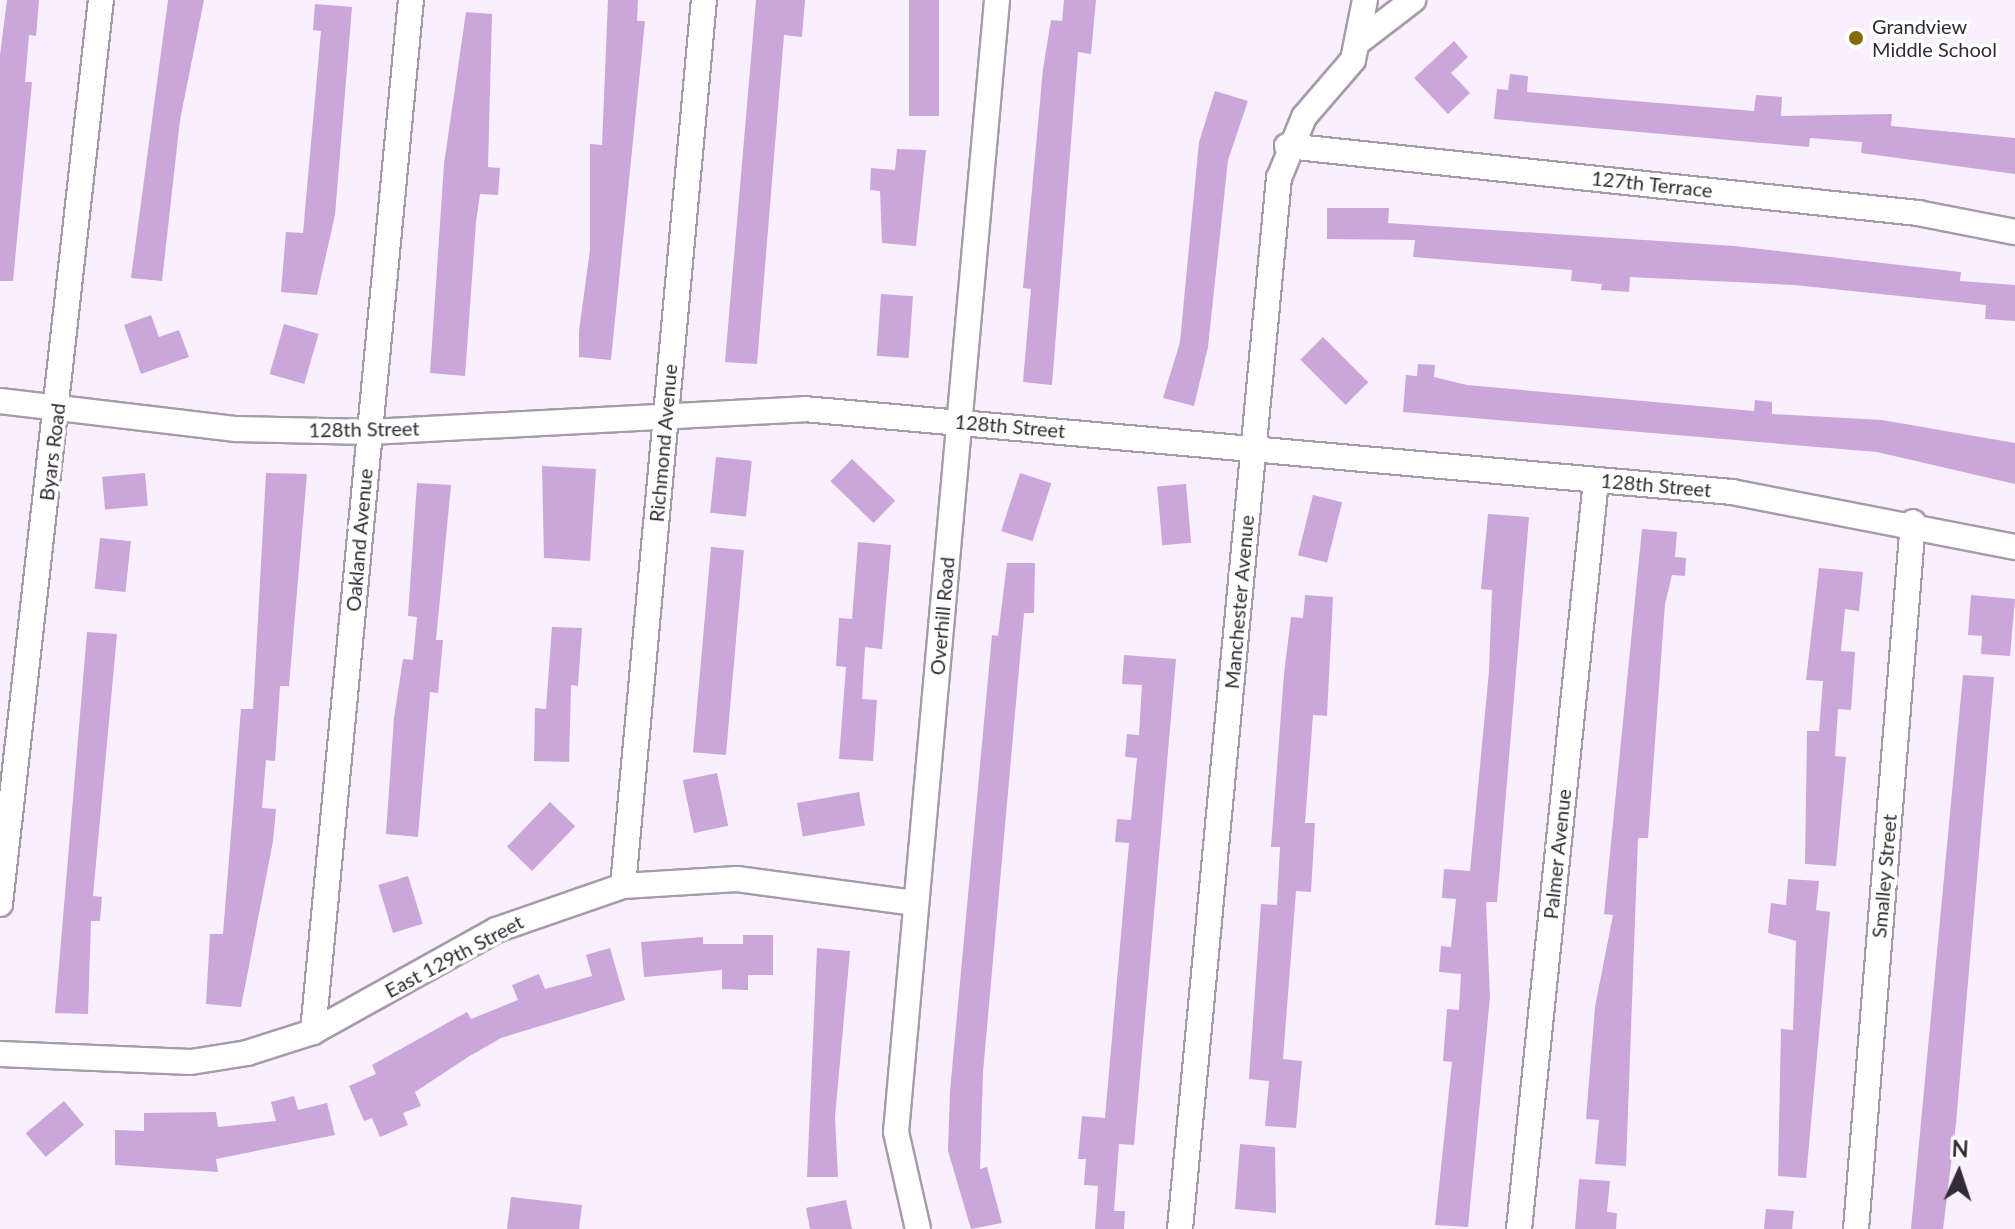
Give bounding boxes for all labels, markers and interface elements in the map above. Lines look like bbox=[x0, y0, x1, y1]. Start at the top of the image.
place label: Grandview Middle School bbox=[1872, 14, 1997, 61]
marker: Grandview Middle School bbox=[1847, 29, 1865, 47]
street label: 127th Terrace bbox=[1590, 166, 1714, 202]
street label: Richmond Avenue bbox=[644, 363, 682, 523]
street label: Byars Road bbox=[34, 402, 70, 502]
street label: 128th Street bbox=[954, 409, 1066, 443]
street label: 128th Street bbox=[308, 416, 420, 442]
street label: Oakland Avenue bbox=[341, 467, 377, 613]
street label: 128th Street bbox=[1600, 468, 1712, 502]
street label: Manchester Avenue bbox=[1219, 513, 1259, 691]
street label: Overhill Road bbox=[925, 556, 959, 676]
street label: Palmer Avenue bbox=[1538, 787, 1576, 921]
street label: Smalley Street bbox=[1867, 813, 1901, 939]
street label: East 129th Street bbox=[381, 909, 527, 1003]
north arrow bbox=[1919, 1133, 1999, 1213]
text: N bbox=[1951, 1135, 1969, 1162]

